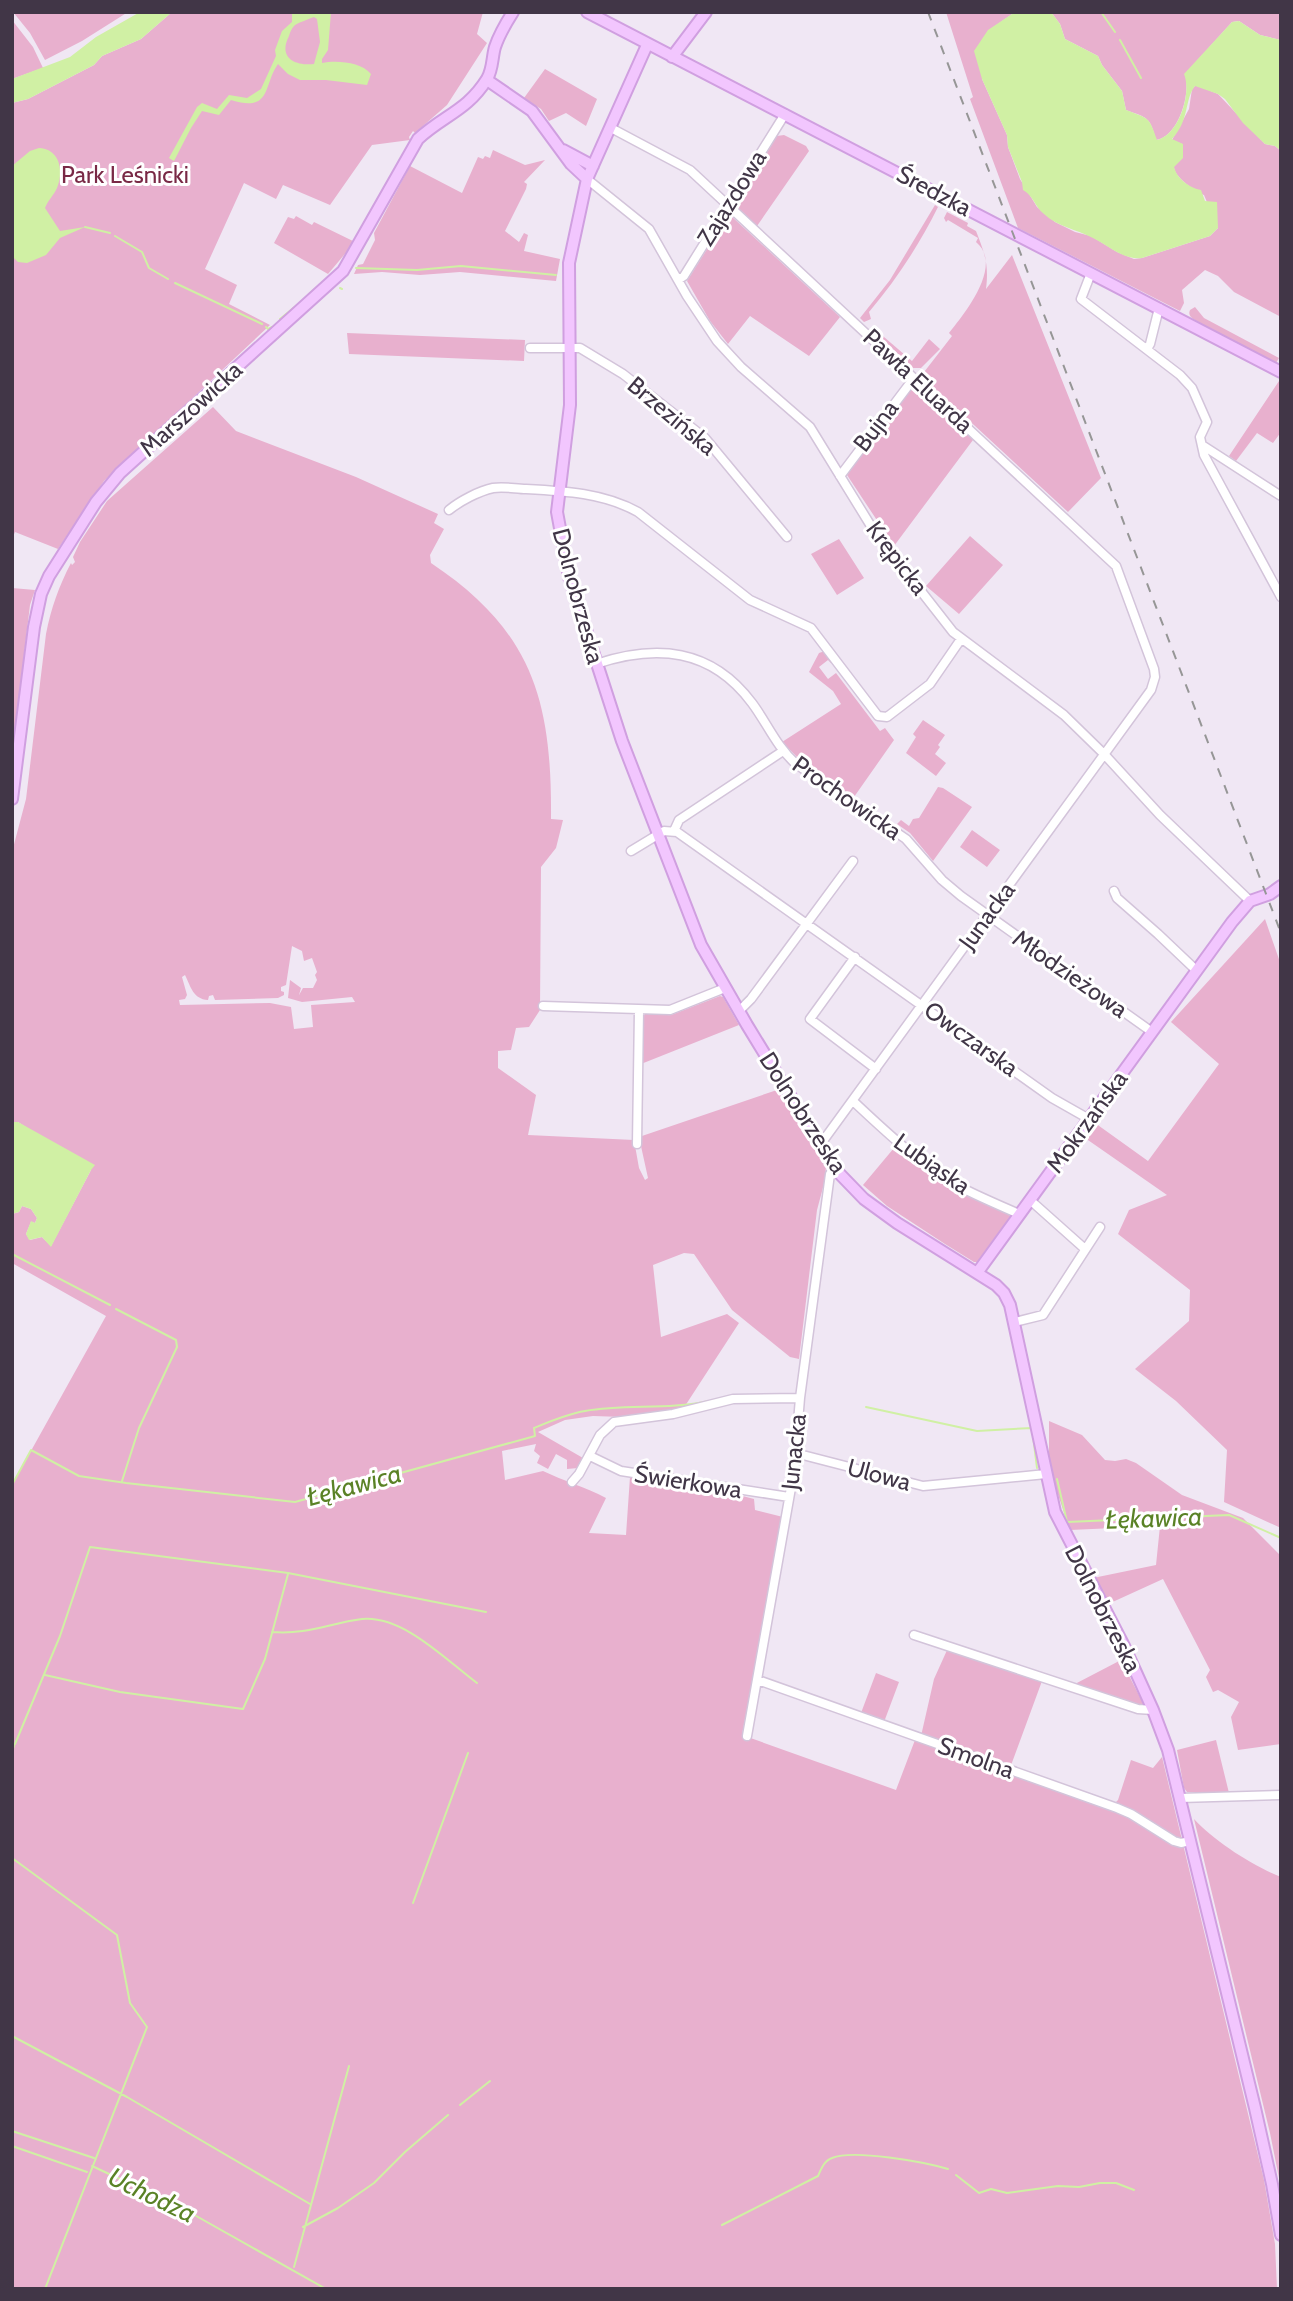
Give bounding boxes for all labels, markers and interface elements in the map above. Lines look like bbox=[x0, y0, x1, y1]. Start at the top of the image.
street label: Zajazdowa bbox=[691, 144, 773, 251]
street label: Średzka bbox=[892, 159, 977, 222]
park label: Park Leśnicki bbox=[61, 160, 189, 189]
street label: Pawła Eluarda bbox=[857, 322, 980, 439]
street label: Marszowicka bbox=[133, 355, 248, 462]
street label: Brzezińska bbox=[622, 370, 723, 461]
street label: Bujna bbox=[847, 394, 905, 457]
street label: Krępicka bbox=[860, 515, 935, 601]
street label: Dolnobrzeska bbox=[546, 525, 611, 667]
street label: Prochowicka bbox=[787, 749, 908, 846]
street label: Junacka bbox=[952, 876, 1021, 956]
street label: Młodzieżowa bbox=[1007, 923, 1134, 1024]
street label: Owczarska bbox=[919, 995, 1024, 1083]
street label: Dolnobrzeska bbox=[753, 1046, 854, 1179]
street label: Mokrzańska bbox=[1040, 1065, 1134, 1178]
street label: Lubiąska bbox=[889, 1127, 976, 1201]
street label: Junacka bbox=[775, 1412, 812, 1492]
street label: Ulowa bbox=[844, 1452, 915, 1497]
water label: Łękawica bbox=[303, 1457, 405, 1513]
street label: Świerkowa bbox=[632, 1459, 744, 1504]
water label: Łękawica bbox=[1105, 1500, 1203, 1536]
street label: Dolnobrzeska bbox=[1059, 1540, 1148, 1678]
street label: Smolna bbox=[934, 1730, 1019, 1785]
water label: Uchodza bbox=[103, 2160, 201, 2230]

